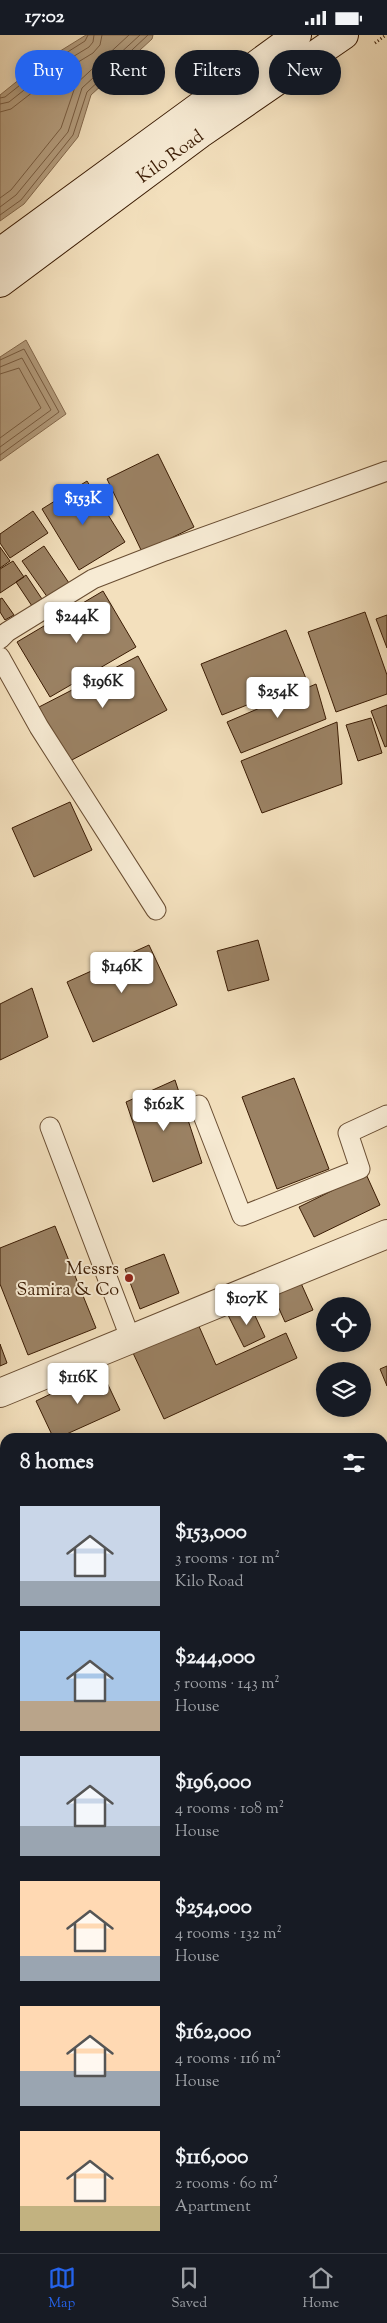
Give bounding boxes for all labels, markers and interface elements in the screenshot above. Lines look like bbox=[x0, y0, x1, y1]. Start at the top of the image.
text: 17:02 bbox=[25, 4, 64, 31]
chip: Buy bbox=[15, 50, 82, 95]
chip: Rent bbox=[92, 50, 165, 95]
chip: Filters bbox=[175, 50, 259, 95]
chip: New bbox=[269, 50, 341, 95]
street label: Kilo Road bbox=[132, 124, 210, 191]
pin: $153K bbox=[48, 483, 118, 526]
text: $153K bbox=[64, 488, 102, 511]
pin: $244K bbox=[42, 601, 112, 644]
text: $244K bbox=[55, 606, 99, 629]
pin: $196K bbox=[68, 667, 138, 709]
text: $196K bbox=[82, 671, 124, 694]
pin: $254K bbox=[243, 677, 313, 719]
text: $254K bbox=[257, 681, 299, 704]
pin: $146K bbox=[87, 951, 157, 994]
text: $146K bbox=[101, 956, 143, 979]
pin: $162K bbox=[129, 1089, 199, 1132]
text: $162K bbox=[144, 1094, 184, 1117]
place label: Messrs Samira & Co bbox=[16, 1257, 119, 1304]
marker: Messrs Samira & Co bbox=[123, 1272, 135, 1284]
pin: $107K bbox=[212, 1283, 282, 1326]
text: $107K bbox=[226, 1288, 268, 1311]
map controls bbox=[316, 1297, 371, 1417]
button: locate bbox=[316, 1297, 371, 1352]
button: layers bbox=[316, 1362, 371, 1417]
pin: $116K bbox=[43, 1363, 113, 1405]
text: $116K bbox=[59, 1367, 97, 1390]
text: 8 homes bbox=[20, 1448, 94, 1478]
icon: filters bbox=[340, 1449, 368, 1477]
text: $153,000 bbox=[175, 1518, 247, 1548]
icon: home bbox=[60, 1526, 120, 1586]
text: 3 rooms · 101 m² bbox=[175, 1548, 280, 1571]
text: Kilo Road bbox=[175, 1571, 244, 1594]
text: $244,000 bbox=[175, 1643, 255, 1673]
icon: home bbox=[60, 1651, 120, 1711]
text: 5 rooms · 143 m² bbox=[175, 1673, 280, 1696]
text: House bbox=[175, 1696, 219, 1719]
text: $196,000 bbox=[175, 1768, 251, 1798]
icon: home bbox=[60, 1776, 120, 1836]
text: 4 rooms · 108 m² bbox=[175, 1798, 284, 1821]
text: House bbox=[175, 1821, 219, 1844]
text: $254,000 bbox=[175, 1893, 252, 1923]
icon: home bbox=[60, 1901, 120, 1961]
text: 4 rooms · 132 m² bbox=[175, 1923, 282, 1946]
text: House bbox=[175, 1946, 219, 1969]
text: $162,000 bbox=[175, 2018, 251, 2048]
icon: home bbox=[60, 2026, 120, 2086]
text: 4 rooms · 116 m² bbox=[175, 2048, 281, 2071]
text: House bbox=[175, 2071, 219, 2094]
text: $116,000 bbox=[175, 2143, 248, 2173]
icon: home bbox=[60, 2151, 120, 2211]
text: 2 rooms · 60 m² bbox=[175, 2173, 278, 2196]
text: Apartment bbox=[175, 2196, 251, 2219]
tab: Map bbox=[48, 2264, 76, 2314]
tab: Saved bbox=[171, 2264, 207, 2314]
tab: Home bbox=[303, 2264, 339, 2314]

